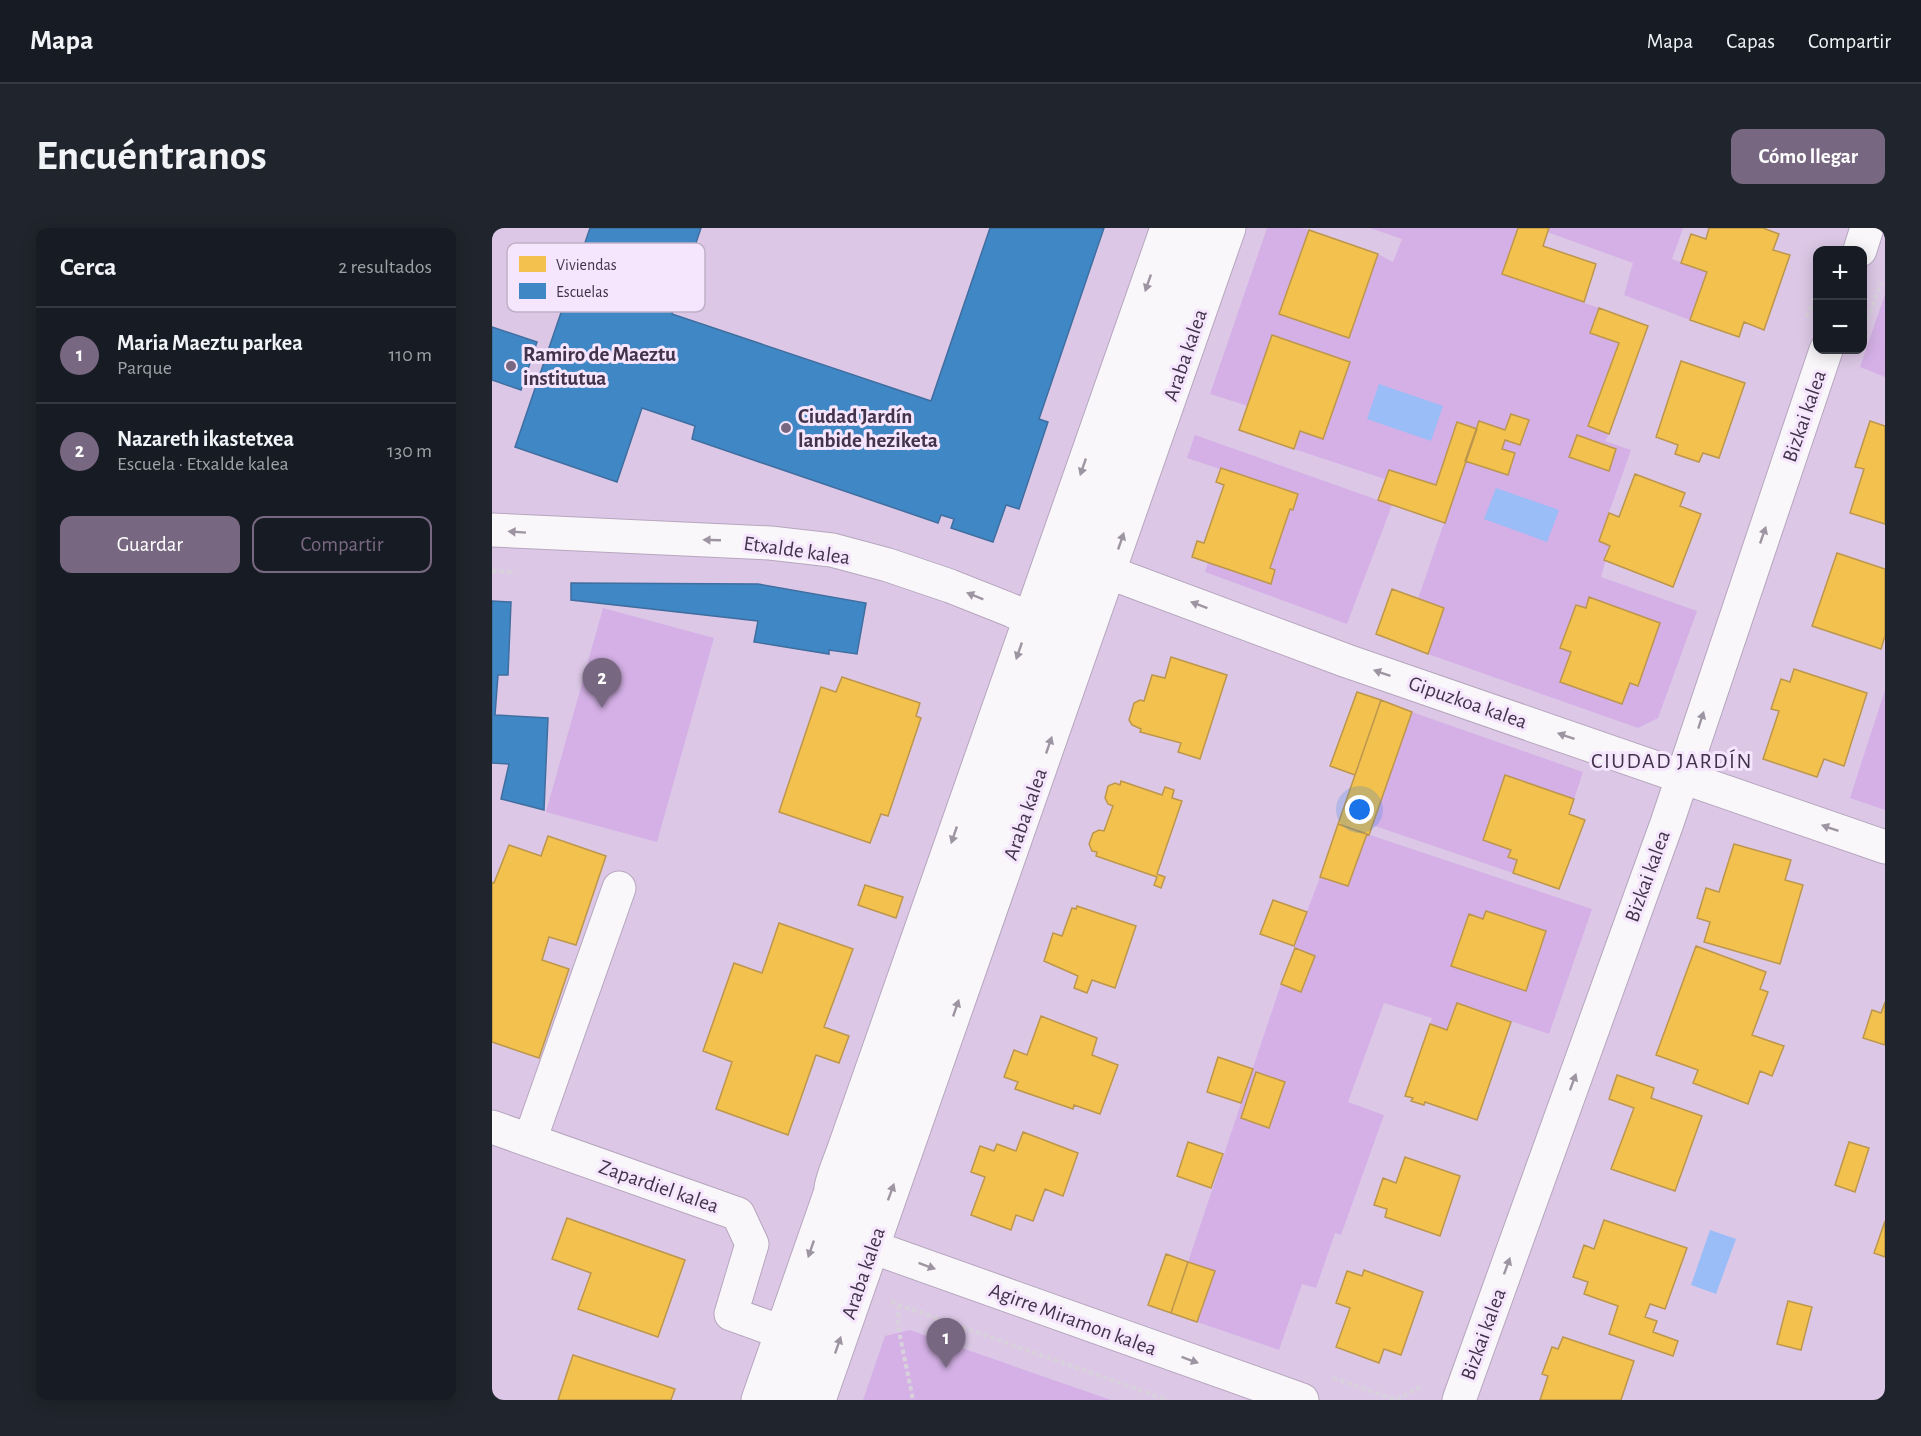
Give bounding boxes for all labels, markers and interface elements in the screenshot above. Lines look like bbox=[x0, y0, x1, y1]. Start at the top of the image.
text: Mapa bbox=[30, 27, 93, 55]
text: Mapa bbox=[1647, 31, 1693, 52]
text: Capas bbox=[1726, 31, 1775, 52]
text: Compartir bbox=[1808, 31, 1891, 52]
button: Cómo llegar bbox=[1731, 129, 1885, 184]
text: Encuéntranos bbox=[36, 135, 267, 177]
legend bbox=[507, 243, 705, 312]
map controls bbox=[1813, 246, 1867, 354]
button: + bbox=[1813, 246, 1867, 300]
text: Cerca bbox=[60, 254, 117, 280]
text: 2 resultados bbox=[338, 257, 432, 277]
text: Viviendas bbox=[556, 257, 617, 273]
one-way arrow bbox=[1143, 274, 1153, 292]
text: Escuelas bbox=[556, 284, 609, 300]
button: − bbox=[1813, 300, 1867, 354]
street label: Araba kalea bbox=[1160, 306, 1211, 404]
text: Maria Maeztu parkea bbox=[117, 332, 303, 354]
place label: Ramiro de Maeztu institutua bbox=[523, 344, 676, 389]
text: 1 bbox=[76, 345, 83, 365]
text: 110 m bbox=[388, 345, 432, 365]
text: Parque bbox=[117, 358, 172, 378]
marker: Ramiro de Maeztu institutua bbox=[504, 359, 518, 373]
street label: Bizkai kalea bbox=[1779, 367, 1830, 465]
place label: Ciudad Jardín lanbide heziketa bbox=[798, 406, 938, 451]
marker: Ciudad Jardín lanbide heziketa bbox=[779, 421, 793, 435]
text: Nazareth ikastetxea bbox=[117, 428, 294, 450]
text: 2 bbox=[75, 441, 84, 461]
text: 130 m bbox=[387, 441, 432, 461]
text: Escuela · Etxalde kalea bbox=[117, 454, 289, 474]
one-way arrow bbox=[1078, 458, 1088, 476]
button: Guardar bbox=[60, 516, 240, 573]
button: Compartir bbox=[252, 516, 432, 573]
one-way arrow bbox=[1758, 526, 1768, 544]
one-way arrow bbox=[508, 527, 527, 536]
one-way arrow bbox=[1116, 532, 1126, 550]
street label: Etxalde kalea bbox=[742, 533, 852, 568]
one-way arrow bbox=[702, 536, 721, 545]
one-way arrow bbox=[966, 591, 984, 600]
one-way arrow bbox=[1190, 600, 1208, 609]
one-way arrow bbox=[1013, 642, 1023, 660]
pin: 2 bbox=[582, 658, 622, 708]
one-way arrow bbox=[1373, 668, 1391, 677]
street label: Gipuzkoa kalea bbox=[1406, 672, 1530, 733]
one-way arrow bbox=[1696, 711, 1706, 729]
one-way arrow bbox=[1557, 730, 1575, 740]
one-way arrow bbox=[1045, 736, 1055, 754]
district label: CIUDAD JARDÍN bbox=[1591, 749, 1753, 772]
street label: Araba kalea bbox=[1000, 765, 1051, 863]
your location bbox=[1345, 795, 1374, 824]
one-way arrow bbox=[1821, 822, 1839, 832]
one-way arrow bbox=[949, 826, 959, 844]
street label: Bizkai kalea bbox=[1621, 827, 1674, 925]
one-way arrow bbox=[952, 999, 962, 1017]
one-way arrow bbox=[1569, 1073, 1579, 1091]
street label: Zapardiel kalea bbox=[596, 1156, 722, 1217]
one-way arrow bbox=[887, 1183, 897, 1201]
street label: Araba kalea bbox=[838, 1224, 889, 1322]
one-way arrow bbox=[806, 1240, 816, 1258]
one-way arrow bbox=[1503, 1257, 1513, 1275]
one-way arrow bbox=[918, 1262, 936, 1272]
street label: Agirre Miramon kalea bbox=[986, 1279, 1160, 1360]
street label: Bizkai kalea bbox=[1457, 1285, 1510, 1383]
pin: 1 bbox=[926, 1318, 966, 1368]
one-way arrow bbox=[834, 1336, 843, 1354]
one-way arrow bbox=[1181, 1356, 1199, 1366]

